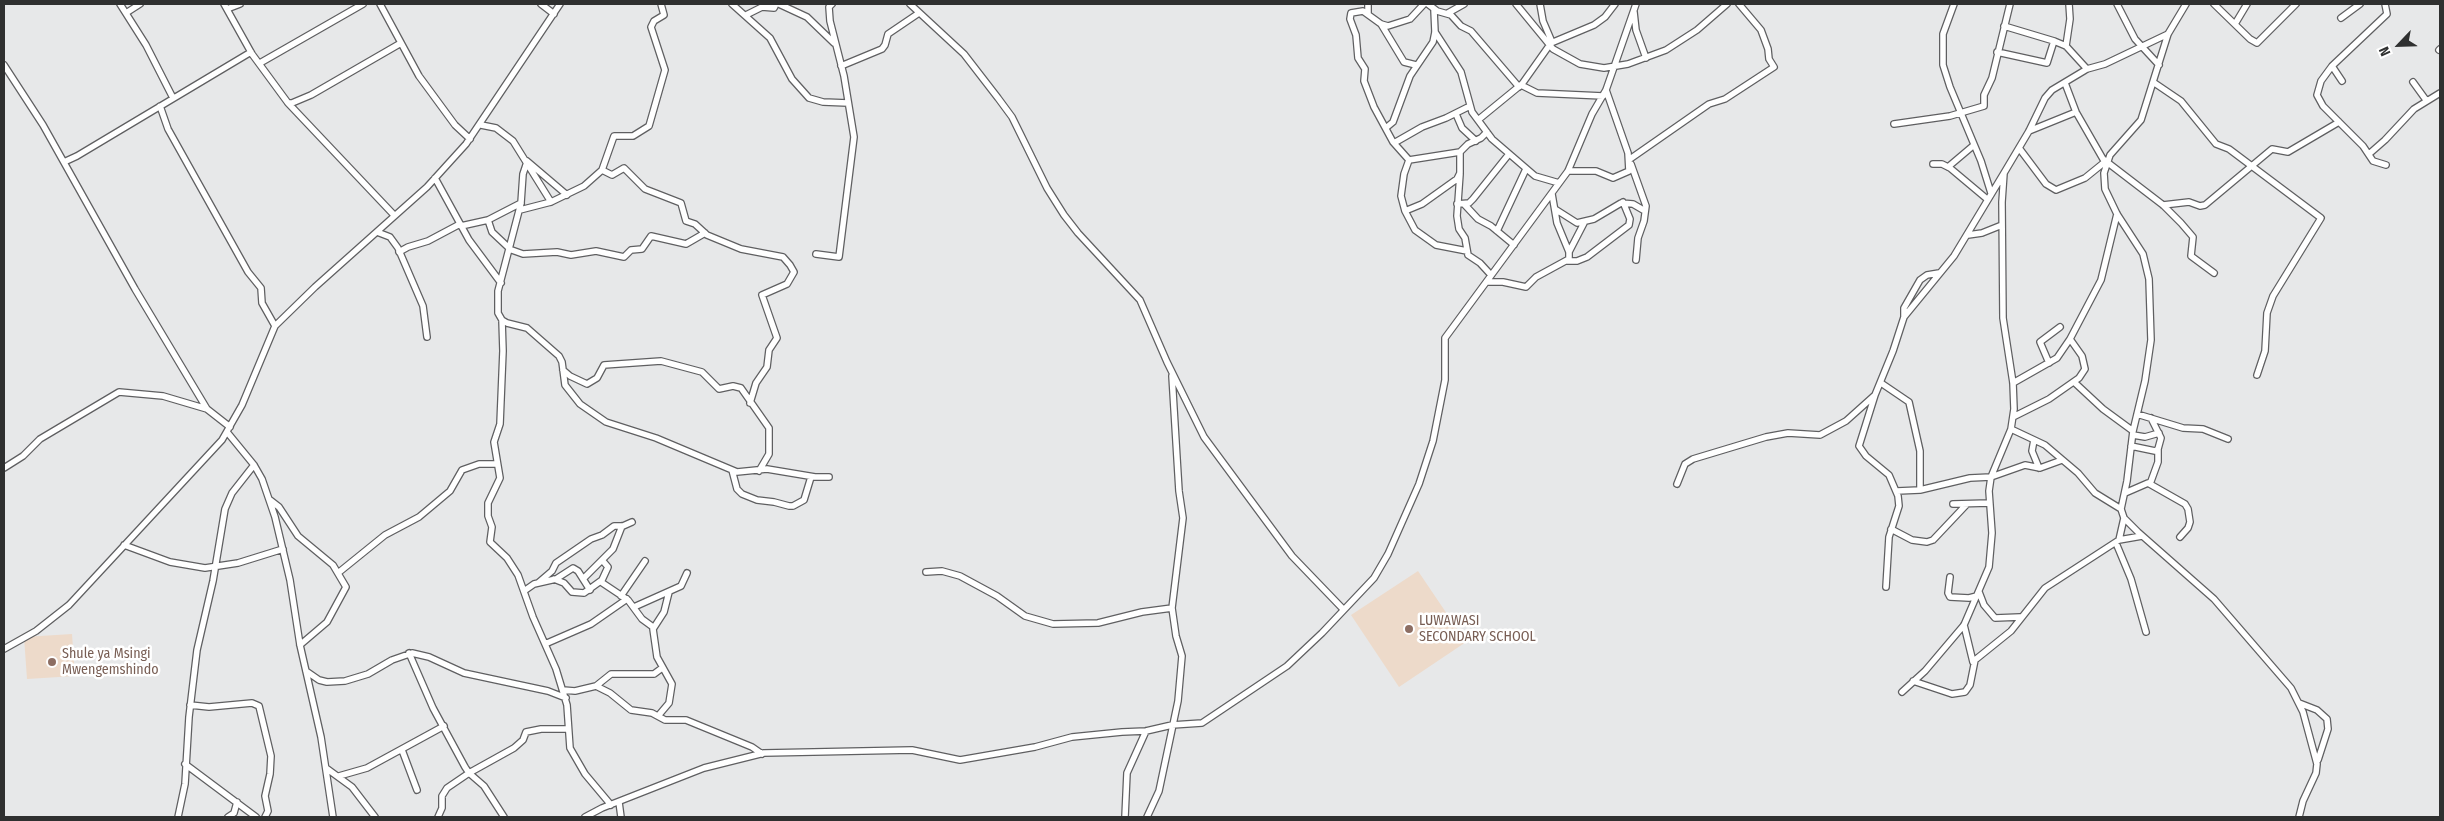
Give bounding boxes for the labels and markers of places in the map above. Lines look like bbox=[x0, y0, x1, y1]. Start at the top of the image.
place label: LUWAWASI SECONDARY SCHOOL bbox=[1419, 613, 1536, 646]
marker: LUWAWASI SECONDARY SCHOOL bbox=[1403, 623, 1415, 635]
place label: Shule ya Msingi Mwengemshindo bbox=[62, 646, 159, 679]
marker: Shule ya Msingi Mwengemshindo bbox=[46, 656, 58, 668]

